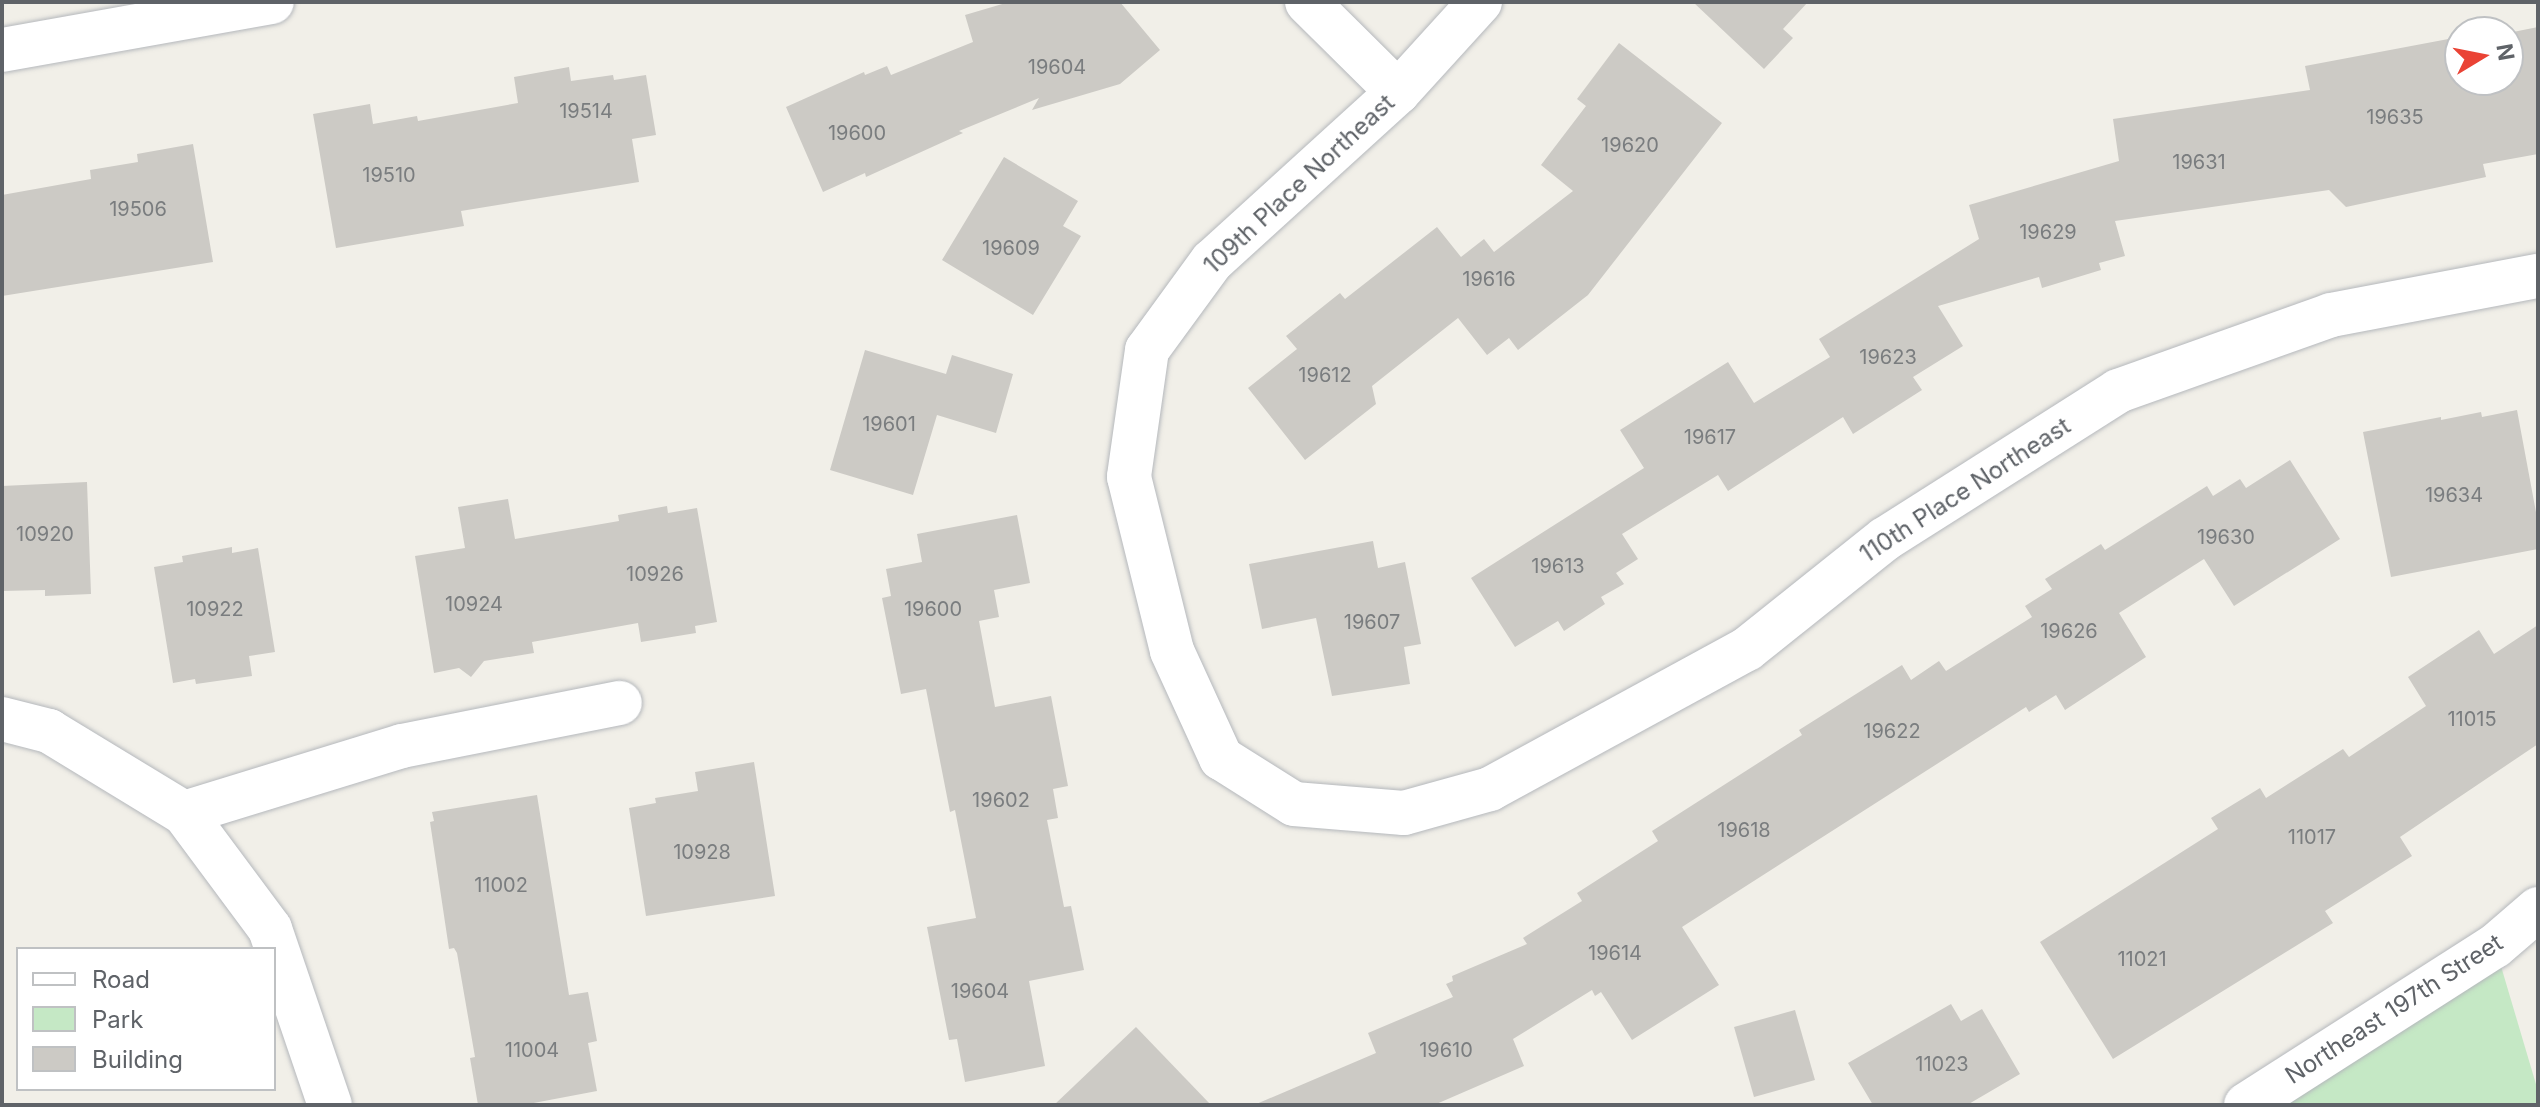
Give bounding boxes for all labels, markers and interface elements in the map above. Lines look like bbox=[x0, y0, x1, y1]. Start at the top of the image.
north arrow bbox=[2444, 16, 2524, 96]
text: N bbox=[2491, 42, 2520, 63]
house number: 19604 bbox=[1028, 55, 1086, 79]
street label: 109th Place Northeast bbox=[1198, 88, 1400, 280]
house number: 19514 bbox=[559, 99, 613, 123]
house number: 19635 bbox=[2366, 105, 2424, 129]
house number: 19600 bbox=[828, 121, 886, 145]
house number: 19620 bbox=[1601, 133, 1659, 157]
house number: 19631 bbox=[2172, 150, 2226, 174]
house number: 19510 bbox=[362, 163, 416, 187]
house number: 19506 bbox=[109, 197, 167, 221]
house number: 19629 bbox=[2019, 220, 2077, 244]
house number: 19609 bbox=[982, 236, 1040, 260]
house number: 19616 bbox=[1462, 267, 1516, 291]
house number: 19623 bbox=[1859, 345, 1917, 369]
house number: 19612 bbox=[1298, 363, 1352, 387]
street label: 110th Place Northeast bbox=[1854, 411, 2076, 569]
house number: 19601 bbox=[862, 412, 916, 436]
house number: 19617 bbox=[1684, 425, 1736, 449]
house number: 19634 bbox=[2425, 483, 2483, 507]
house number: 10920 bbox=[16, 522, 74, 546]
house number: 19630 bbox=[2197, 525, 2255, 549]
house number: 19613 bbox=[1531, 554, 1585, 578]
house number: 10926 bbox=[626, 562, 684, 586]
house number: 10924 bbox=[445, 592, 503, 616]
house number: 10922 bbox=[186, 597, 244, 621]
house number: 19600 bbox=[904, 597, 962, 621]
house number: 19607 bbox=[1344, 610, 1400, 634]
house number: 19626 bbox=[2040, 619, 2098, 643]
house number: 11015 bbox=[2447, 707, 2497, 731]
house number: 19622 bbox=[1863, 719, 1921, 743]
house number: 19602 bbox=[972, 788, 1030, 812]
house number: 19618 bbox=[1717, 818, 1771, 842]
house number: 11017 bbox=[2288, 825, 2336, 849]
house number: 10928 bbox=[673, 840, 731, 864]
house number: 11002 bbox=[474, 873, 528, 897]
street label: Northeast 197th Street bbox=[2280, 928, 2508, 1090]
house number: 19614 bbox=[1588, 941, 1642, 965]
legend bbox=[16, 947, 276, 1091]
house number: 11021 bbox=[2117, 947, 2167, 971]
text: Road bbox=[92, 965, 150, 994]
house number: 19604 bbox=[951, 979, 1009, 1003]
text: Park bbox=[92, 1005, 143, 1034]
house number: 11004 bbox=[505, 1038, 559, 1062]
house number: 19610 bbox=[1419, 1038, 1473, 1062]
text: Building bbox=[92, 1045, 183, 1074]
house number: 11023 bbox=[1915, 1052, 1969, 1076]

